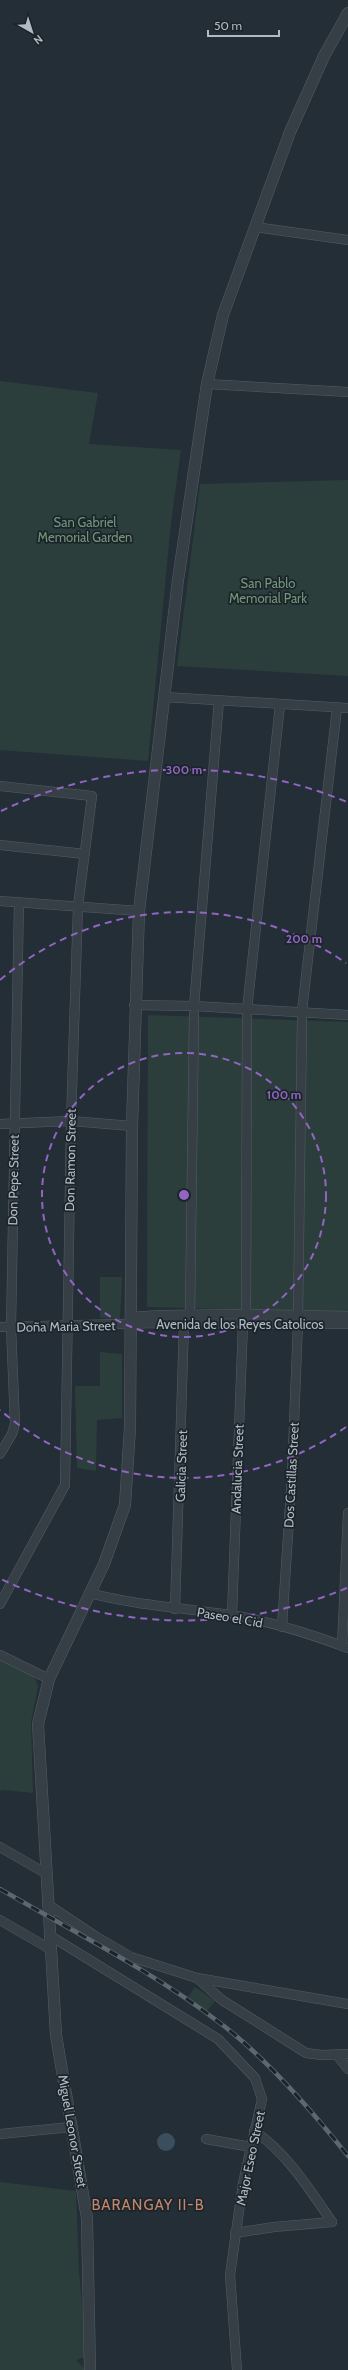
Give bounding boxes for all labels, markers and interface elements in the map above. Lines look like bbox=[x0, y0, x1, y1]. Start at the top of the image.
north arrow bbox=[12, 12, 52, 52]
scale bar bbox=[208, 12, 279, 38]
text: 50 m bbox=[214, 18, 242, 33]
text: N bbox=[31, 32, 46, 48]
park label: San Gabriel Memorial Garden bbox=[38, 514, 132, 545]
park label: San Pablo Memorial Park bbox=[229, 575, 307, 606]
text: 300 m bbox=[166, 762, 202, 777]
text: 200 m bbox=[286, 931, 322, 946]
text: 100 m bbox=[267, 1087, 301, 1102]
street label: Don Ramon Street bbox=[61, 1108, 79, 1212]
street label: Don Pepe Street bbox=[4, 1134, 22, 1226]
centre of rings bbox=[177, 1188, 191, 1202]
street label: Avenida de los Reyes Catolicos bbox=[156, 1316, 324, 1332]
street label: Doña Maria Street bbox=[16, 1317, 116, 1335]
street label: Dos Castillas Street bbox=[280, 1421, 302, 1528]
street label: Andalucia Street bbox=[227, 1423, 247, 1514]
street label: Galicia Street bbox=[172, 1429, 190, 1502]
street label: Paseo el Cid bbox=[196, 1603, 264, 1631]
street label: Miguel Leonor Street bbox=[55, 2073, 91, 2189]
street label: Major Eseo Street bbox=[232, 2109, 269, 2207]
district label: BARANGAY II-B bbox=[91, 2196, 205, 2214]

